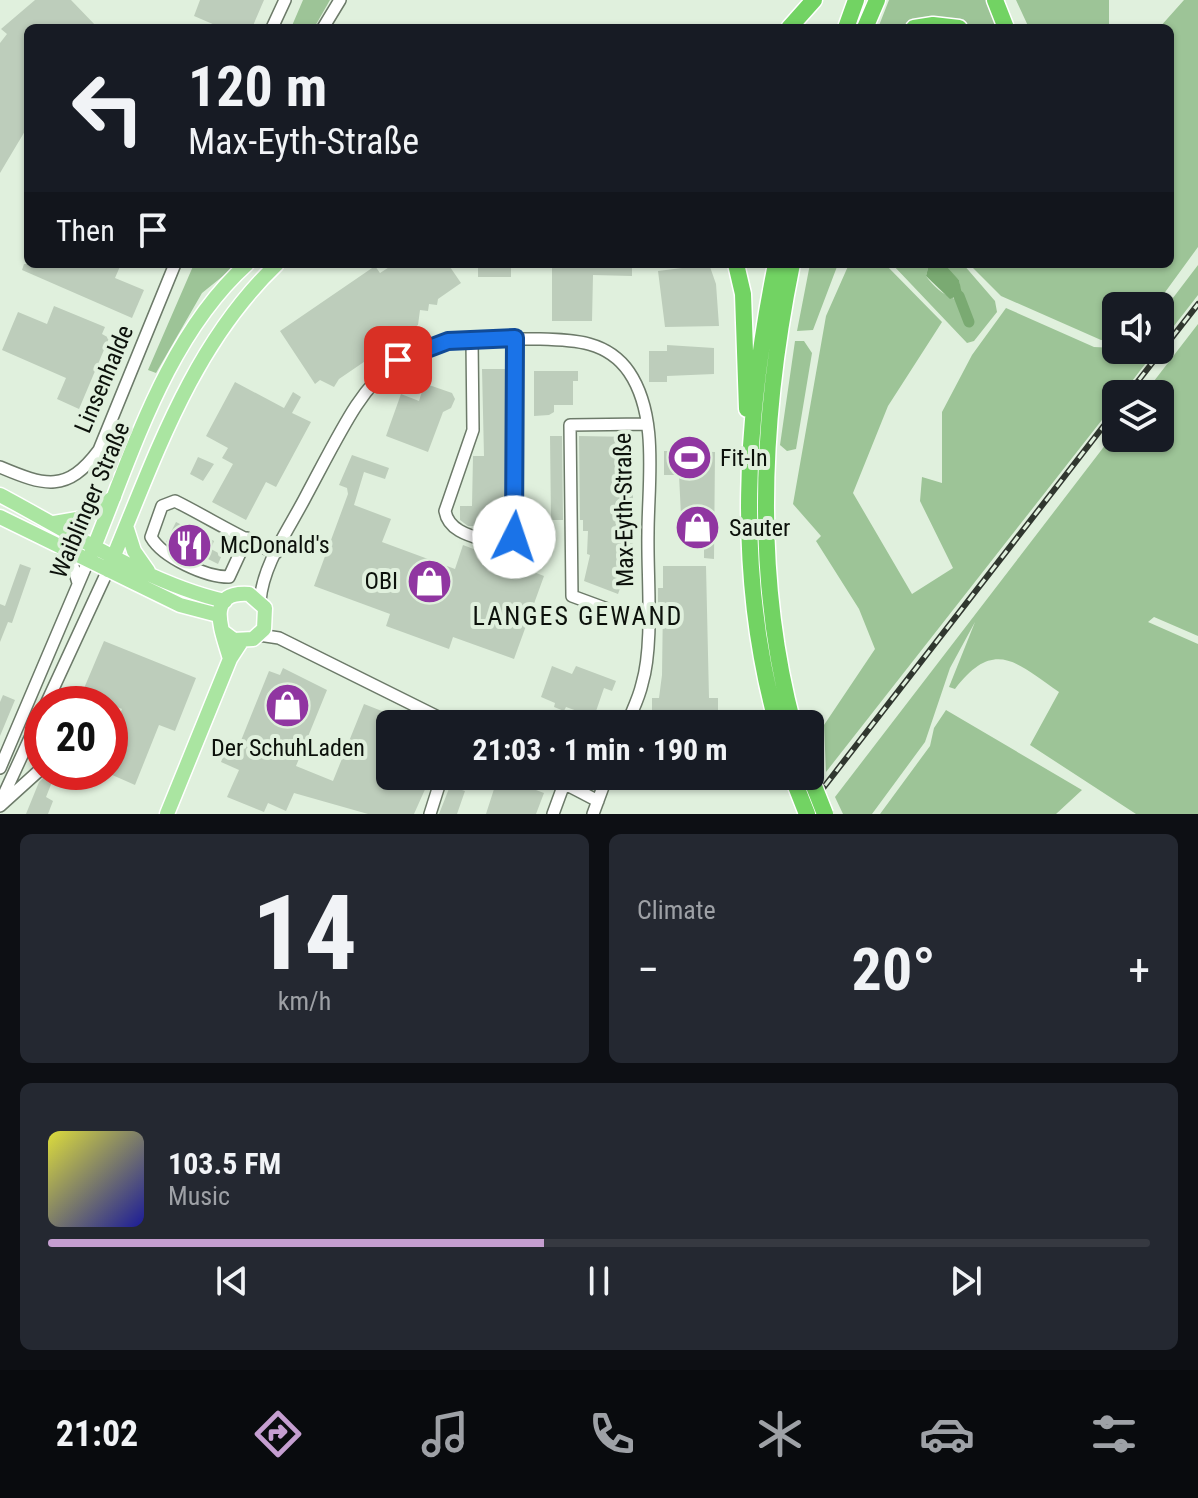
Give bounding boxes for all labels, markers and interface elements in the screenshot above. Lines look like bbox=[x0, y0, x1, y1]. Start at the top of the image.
text: 120 m bbox=[188, 54, 327, 120]
icon: left bbox=[56, 56, 160, 160]
text: Max-Eyth-Straße bbox=[188, 121, 419, 163]
icon: arrive bbox=[131, 208, 175, 252]
text: Then bbox=[56, 213, 115, 248]
map controls bbox=[1102, 292, 1174, 452]
button: sound bbox=[1102, 292, 1174, 364]
street label: Linsenhalde bbox=[69, 321, 139, 437]
pin bbox=[364, 326, 432, 394]
icon: arrive bbox=[376, 338, 420, 382]
button: layers bbox=[1102, 380, 1174, 452]
street label: Waiblinger Straße bbox=[44, 418, 136, 582]
street label: Max-Eyth-Straße bbox=[609, 433, 639, 587]
sports icon: Fit-In bbox=[665, 434, 713, 482]
place label: Fit-In bbox=[720, 444, 768, 472]
position arrow bbox=[472, 495, 556, 579]
shop icon: Sauter bbox=[674, 504, 722, 552]
place label: Sauter bbox=[729, 514, 790, 542]
restaurant icon: McDonald's bbox=[165, 521, 213, 569]
place label: McDonald's bbox=[220, 531, 330, 559]
shop icon: OBI bbox=[405, 557, 453, 605]
place label: OBI bbox=[364, 567, 398, 595]
district label: LANGES GEWAND bbox=[473, 601, 683, 631]
shop icon: Der SchuhLaden bbox=[264, 682, 312, 730]
speed limit sign: 20 bbox=[24, 686, 128, 790]
text: 21:03 · 1 min · 190 m bbox=[473, 732, 727, 767]
place label: Der SchuhLaden bbox=[211, 734, 365, 762]
text: 14 bbox=[252, 873, 357, 994]
text: Climate bbox=[637, 895, 716, 925]
text: 20° bbox=[852, 934, 936, 1005]
text: − bbox=[637, 944, 659, 996]
text: + bbox=[1128, 944, 1150, 996]
text: km/h bbox=[278, 986, 331, 1016]
text: 103.5 FM bbox=[168, 1146, 281, 1181]
text: Music bbox=[168, 1181, 230, 1211]
icon: previous bbox=[210, 1259, 254, 1303]
icon: pause bbox=[577, 1259, 621, 1303]
icon: next bbox=[944, 1259, 988, 1303]
icon: directions bbox=[250, 1406, 306, 1462]
icon: music bbox=[417, 1406, 473, 1462]
icon: phone bbox=[584, 1406, 640, 1462]
icon: climate bbox=[752, 1406, 808, 1462]
icon: car bbox=[919, 1406, 975, 1462]
icon: filters bbox=[1086, 1406, 1142, 1462]
text: 21:02 bbox=[56, 1413, 138, 1455]

